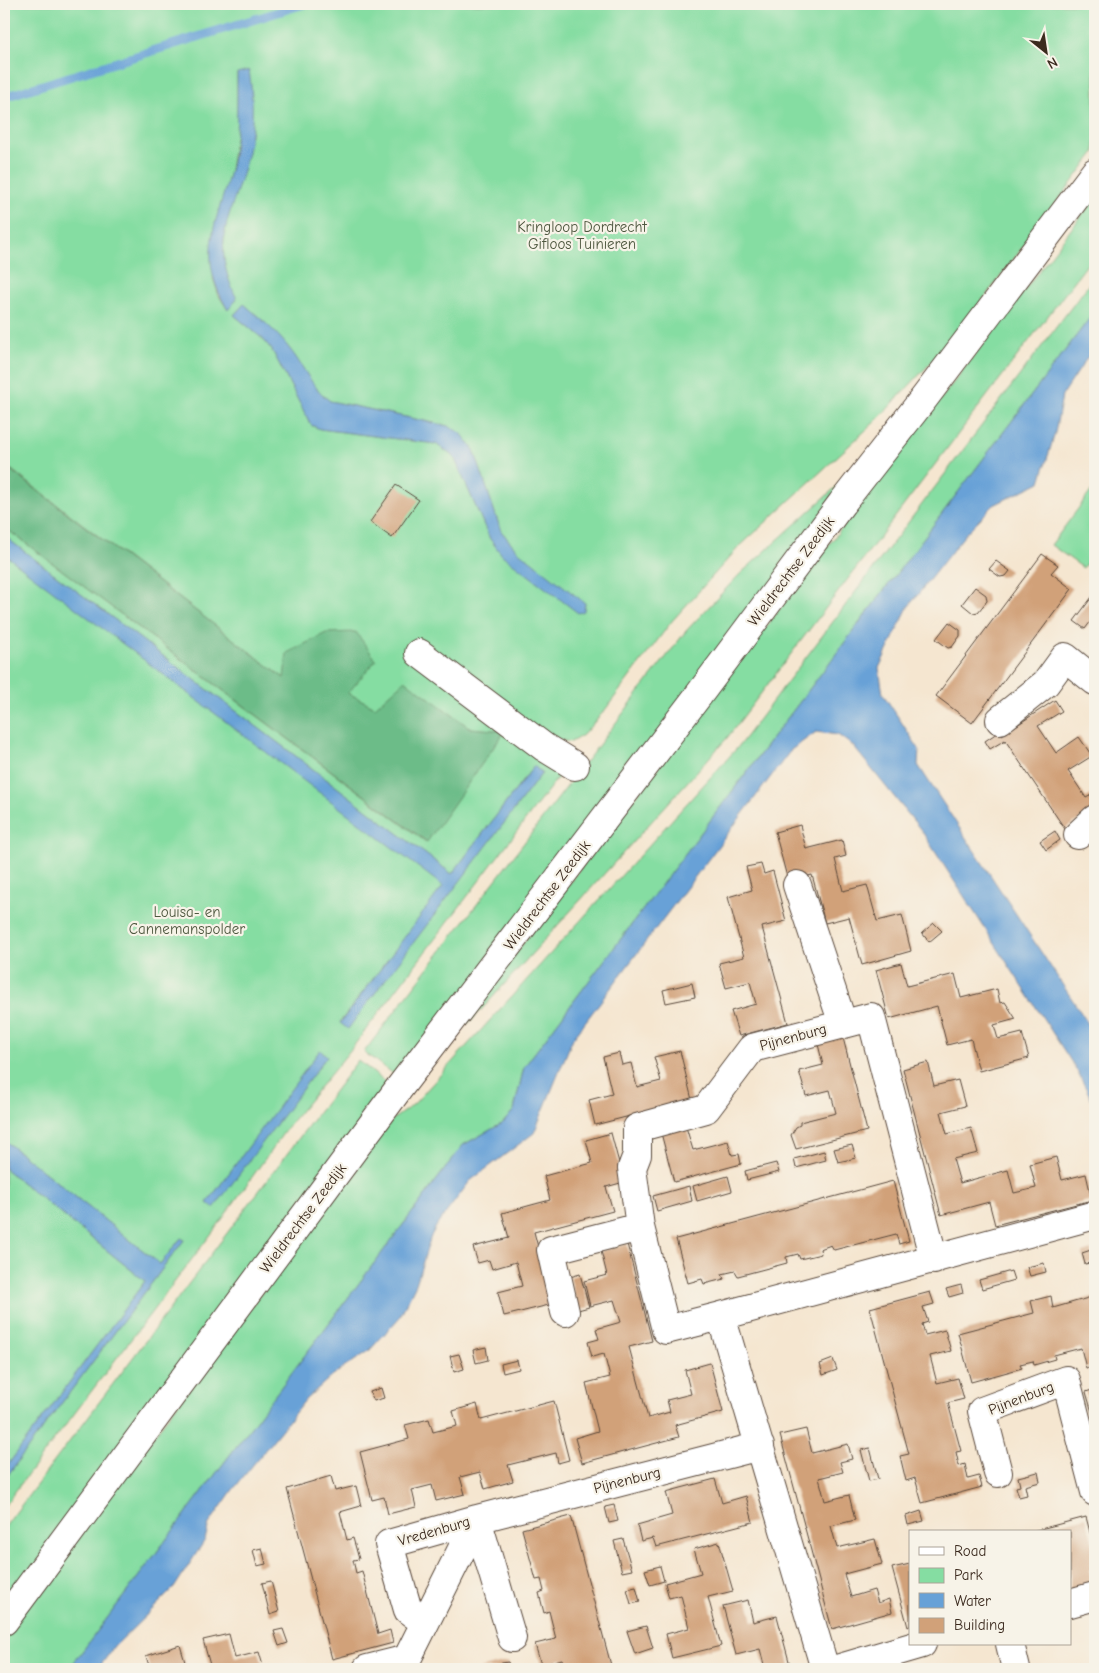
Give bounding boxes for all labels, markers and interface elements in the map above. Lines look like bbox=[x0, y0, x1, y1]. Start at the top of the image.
north arrow bbox=[1022, 28, 1072, 78]
text: N bbox=[1044, 53, 1060, 72]
park label: Kringloop Dordrecht Gifloos Tuinieren bbox=[517, 218, 648, 253]
street label: Wieldrechtse Zeedijk bbox=[744, 512, 839, 629]
street label: Wieldrechtse Zeedijk bbox=[500, 836, 595, 953]
park label: Louisa- en Cannemanspolder bbox=[129, 903, 245, 938]
street label: Pijnenburg bbox=[758, 1019, 828, 1055]
street label: Wieldrechtse Zeedijk bbox=[256, 1159, 351, 1276]
street label: Pijnenburg bbox=[986, 1377, 1056, 1419]
street label: Pijnenburg bbox=[592, 1463, 662, 1497]
street label: Vredenburg bbox=[396, 1512, 472, 1550]
legend bbox=[909, 1530, 1072, 1646]
text: Road bbox=[954, 1542, 986, 1560]
text: Park bbox=[954, 1566, 983, 1584]
text: Water bbox=[954, 1592, 991, 1610]
text: Building bbox=[954, 1616, 1005, 1634]

